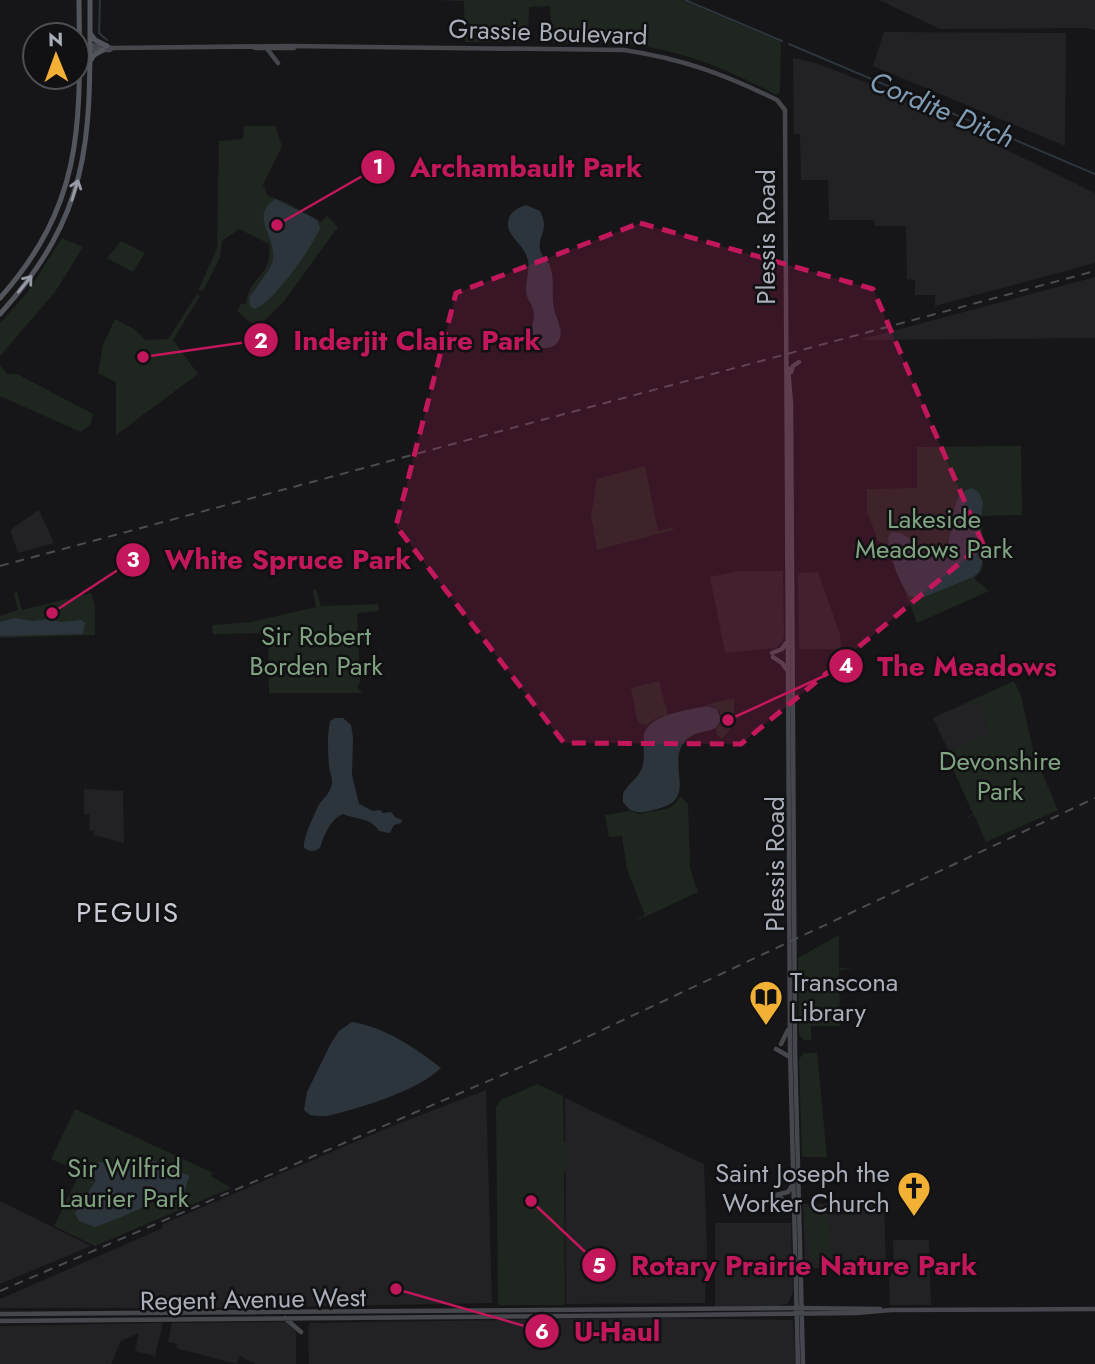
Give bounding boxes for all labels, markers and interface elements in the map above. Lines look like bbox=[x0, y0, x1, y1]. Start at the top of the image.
street label: Grassie Boulevard bbox=[448, 10, 648, 54]
north arrow bbox=[21, 21, 91, 91]
text: N bbox=[48, 26, 63, 53]
water label: Cordite Ditch bbox=[863, 61, 1021, 158]
callout: Archambault Park bbox=[361, 143, 656, 192]
text: Archambault Park bbox=[409, 147, 642, 188]
text: 1 bbox=[373, 152, 383, 182]
street label: Plessis Road bbox=[747, 169, 785, 305]
one-way arrow bbox=[70, 180, 83, 202]
one-way arrow bbox=[18, 276, 33, 294]
callout: Inderjit Claire Park bbox=[244, 316, 554, 365]
text: Inderjit Claire Park bbox=[293, 320, 541, 361]
text: 2 bbox=[254, 326, 268, 356]
park label: Lakeside Meadows Park bbox=[855, 500, 1013, 568]
callout: White Spruce Park bbox=[115, 535, 425, 584]
text: White Spruce Park bbox=[165, 539, 411, 580]
text: 3 bbox=[126, 545, 140, 575]
park label: Sir Robert Borden Park bbox=[249, 617, 383, 685]
callout: The Meadows bbox=[828, 641, 1071, 690]
text: The Meadows bbox=[877, 646, 1057, 687]
text: 4 bbox=[839, 651, 853, 681]
park label: Devonshire Park bbox=[939, 742, 1061, 810]
street label: Plessis Road bbox=[756, 796, 794, 932]
district label: PEGUIS bbox=[76, 892, 180, 933]
place label: Transcona Library bbox=[790, 963, 898, 1031]
library icon: Transcona Library bbox=[747, 978, 785, 1027]
park label: Sir Wilfrid Laurier Park bbox=[59, 1149, 190, 1217]
place label: Saint Joseph the Worker Church bbox=[715, 1154, 890, 1222]
church icon: Saint Joseph the Worker Church bbox=[895, 1169, 933, 1218]
callout: Rotary Prairie Nature Park bbox=[582, 1241, 991, 1290]
text: Rotary Prairie Nature Park bbox=[631, 1245, 977, 1286]
text: 5 bbox=[592, 1251, 606, 1281]
street label: Regent Avenue West bbox=[139, 1278, 367, 1320]
callout: U-Haul bbox=[525, 1307, 674, 1356]
text: U-Haul bbox=[574, 1311, 660, 1352]
text: 6 bbox=[535, 1317, 549, 1347]

